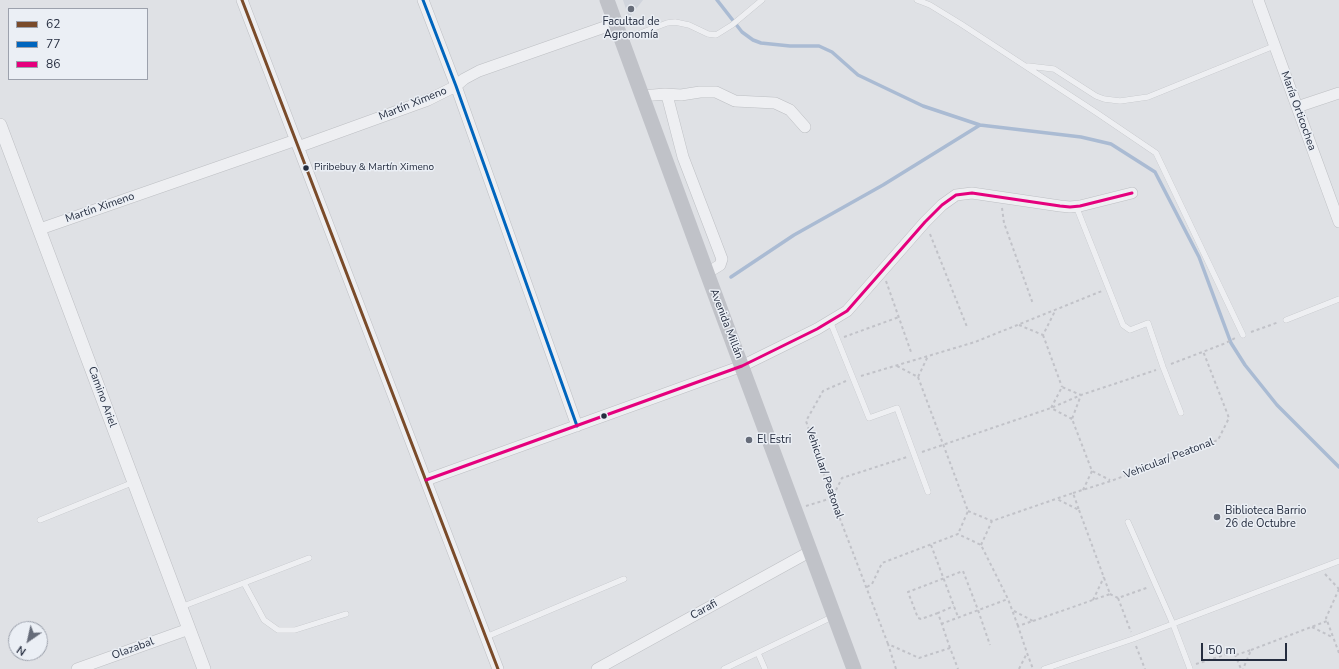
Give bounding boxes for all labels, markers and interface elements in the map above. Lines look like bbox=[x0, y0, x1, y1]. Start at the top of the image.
marker: Facultad de Agronomía bbox=[626, 4, 636, 14]
legend bbox=[8, 8, 148, 80]
place label: Facultad de Agronomía bbox=[602, 15, 660, 41]
text: 62 bbox=[46, 16, 60, 32]
text: 77 bbox=[46, 36, 60, 52]
text: 86 bbox=[46, 56, 60, 72]
street label: María Orticochea bbox=[1278, 69, 1318, 153]
street label: Martín Ximeno bbox=[377, 84, 449, 124]
place label: Piribebuy & Martín Ximeno bbox=[314, 162, 434, 174]
marker: Piribebuy & Martín Ximeno bbox=[301, 163, 311, 173]
street label: Martín Ximeno bbox=[64, 190, 136, 226]
street label: Avenida Millán bbox=[707, 287, 745, 361]
street label: Camino Ariel bbox=[85, 365, 119, 429]
unlabelled marker bbox=[599, 411, 609, 421]
street label: Vehicular/ Peatonal bbox=[802, 426, 846, 520]
place label: El Estri bbox=[757, 433, 791, 447]
marker: El Estri bbox=[744, 435, 754, 445]
street label: Vehicular/ Peatonal bbox=[1122, 436, 1216, 482]
place label: Biblioteca Barrio 26 de Octubre bbox=[1225, 504, 1306, 530]
marker: Biblioteca Barrio 26 de Octubre bbox=[1212, 512, 1222, 522]
street label: Carafi bbox=[688, 597, 720, 623]
north arrow bbox=[8, 621, 48, 661]
street label: Olazabal bbox=[110, 635, 156, 663]
scale bar bbox=[1203, 635, 1289, 661]
text: N bbox=[14, 642, 29, 659]
text: 50 m bbox=[1208, 642, 1236, 658]

